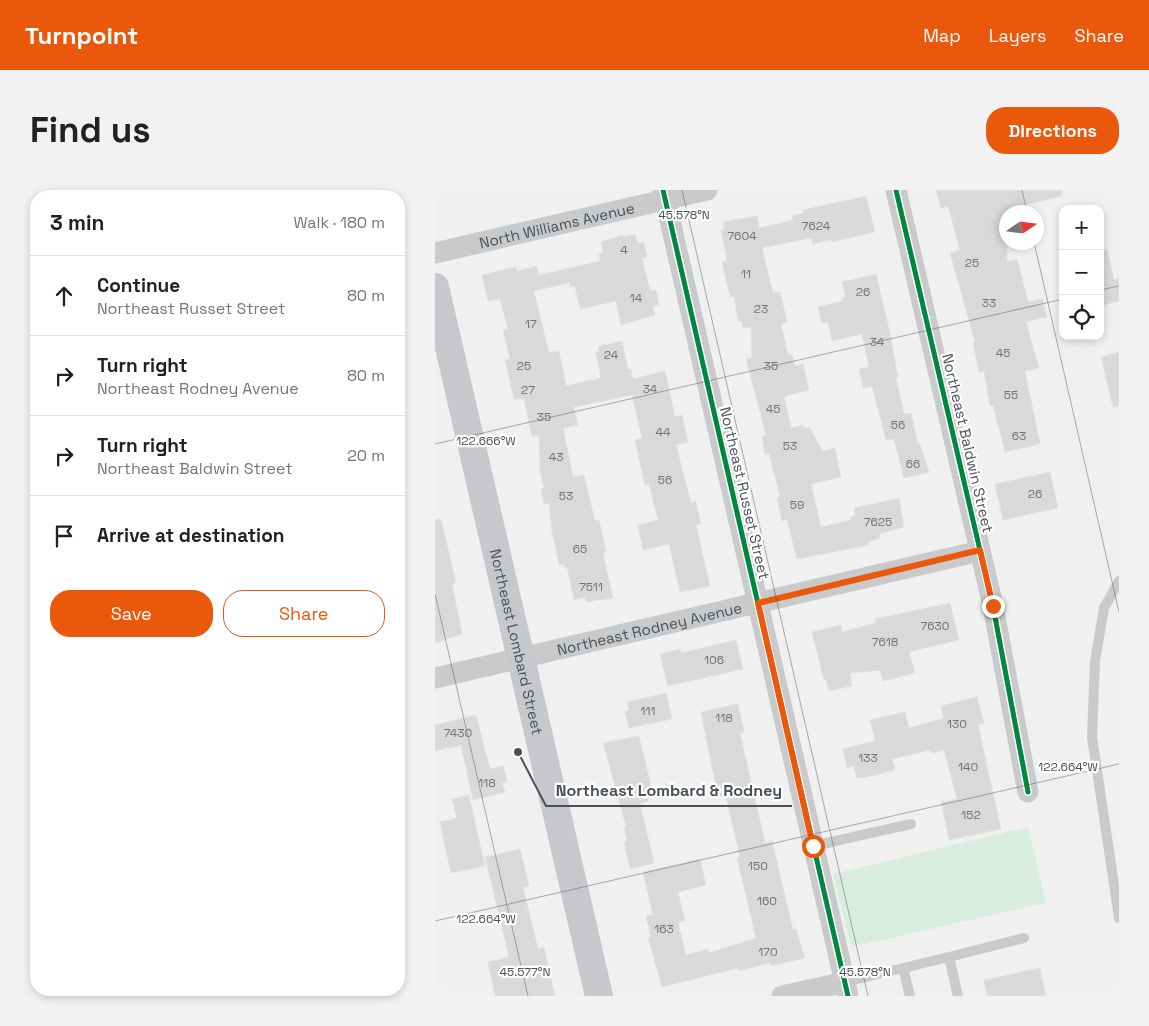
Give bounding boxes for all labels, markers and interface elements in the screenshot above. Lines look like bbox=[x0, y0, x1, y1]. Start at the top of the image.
text: Turnpoint bbox=[25, 20, 138, 51]
text: Map bbox=[923, 24, 961, 47]
text: Layers bbox=[989, 24, 1046, 47]
text: Share bbox=[1074, 24, 1124, 47]
button: Directions bbox=[986, 107, 1119, 154]
text: Find us bbox=[30, 108, 151, 152]
street label: North Williams Avenue bbox=[477, 198, 636, 252]
north arrow bbox=[999, 205, 1044, 250]
map controls bbox=[1059, 205, 1104, 340]
button: + bbox=[1059, 205, 1104, 250]
text: 45.578°N bbox=[658, 207, 710, 223]
text: 3 min bbox=[50, 209, 105, 236]
text: Walk · 180 m bbox=[293, 212, 385, 233]
house number: 7624 bbox=[802, 218, 831, 234]
house number: 7604 bbox=[727, 228, 757, 244]
house number: 4 bbox=[620, 242, 628, 258]
button: − bbox=[1059, 250, 1104, 295]
house number: 25 bbox=[965, 255, 979, 271]
house number: 11 bbox=[741, 266, 751, 282]
text: Continue bbox=[97, 273, 180, 298]
icon: ahead bbox=[50, 282, 78, 310]
house number: 26 bbox=[856, 284, 870, 300]
text: 80 m bbox=[347, 285, 385, 306]
house number: 14 bbox=[630, 290, 643, 306]
house number: 33 bbox=[982, 295, 996, 311]
button: locate bbox=[1059, 295, 1104, 340]
text: Northeast Russet Street bbox=[97, 298, 285, 319]
house number: 23 bbox=[754, 301, 768, 317]
house number: 17 bbox=[525, 316, 537, 332]
house number: 34 bbox=[870, 334, 885, 350]
house number: 45 bbox=[996, 345, 1010, 361]
house number: 24 bbox=[604, 347, 619, 363]
street label: Northeast Baldwin Street bbox=[938, 352, 998, 535]
text: Turn right bbox=[97, 353, 187, 378]
house number: 25 bbox=[517, 358, 531, 374]
house number: 35 bbox=[764, 358, 778, 374]
icon: right bbox=[50, 362, 78, 390]
text: 80 m bbox=[347, 365, 385, 386]
text: Northeast Rodney Avenue bbox=[97, 378, 299, 399]
house number: 34 bbox=[643, 381, 658, 397]
house number: 27 bbox=[521, 382, 535, 398]
house number: 55 bbox=[1004, 387, 1018, 403]
house number: 45 bbox=[766, 401, 780, 417]
street label: Northeast Russet Street bbox=[716, 405, 774, 581]
house number: 35 bbox=[537, 409, 551, 425]
house number: 56 bbox=[891, 417, 905, 433]
house number: 44 bbox=[655, 424, 671, 440]
house number: 63 bbox=[1012, 428, 1026, 444]
text: Turn right bbox=[97, 433, 187, 458]
text: 122.666°W bbox=[456, 433, 516, 449]
house number: 53 bbox=[783, 438, 797, 454]
icon: right bbox=[50, 442, 78, 470]
text: 20 m bbox=[347, 445, 385, 466]
house number: 43 bbox=[549, 449, 563, 465]
house number: 66 bbox=[906, 456, 920, 472]
text: Northeast Baldwin Street bbox=[97, 458, 293, 479]
house number: 56 bbox=[658, 472, 672, 488]
house number: 26 bbox=[1028, 486, 1042, 502]
house number: 53 bbox=[559, 488, 573, 504]
house number: 59 bbox=[790, 497, 804, 513]
house number: 7625 bbox=[864, 514, 892, 530]
icon: arrive bbox=[50, 522, 78, 550]
text: Arrive at destination bbox=[97, 523, 285, 548]
house number: 65 bbox=[573, 541, 587, 557]
street label: Northeast Lombard Street bbox=[486, 547, 548, 737]
house number: 7511 bbox=[579, 579, 603, 595]
button: Save bbox=[50, 590, 213, 637]
button: Share bbox=[223, 590, 385, 637]
route end bbox=[982, 595, 1005, 618]
street label: Northeast Rodney Avenue bbox=[555, 597, 744, 659]
house number: 7630 bbox=[921, 618, 949, 634]
house number: 7618 bbox=[872, 634, 898, 650]
house number: 106 bbox=[704, 652, 724, 668]
house number: 111 bbox=[640, 703, 656, 719]
house number: 118 bbox=[715, 710, 733, 726]
house number: 130 bbox=[947, 716, 967, 732]
house number: 7430 bbox=[444, 725, 472, 741]
house number: 133 bbox=[858, 750, 878, 766]
house number: 140 bbox=[958, 759, 978, 775]
text: 122.664°W bbox=[1038, 759, 1098, 775]
house number: 118 bbox=[478, 775, 496, 791]
callout: Northeast Lombard & Rodney bbox=[546, 775, 792, 806]
text: Northeast Lombard & Rodney bbox=[556, 780, 782, 801]
house number: 152 bbox=[961, 807, 981, 823]
route start bbox=[802, 835, 825, 858]
house number: 150 bbox=[748, 858, 768, 874]
house number: 160 bbox=[757, 893, 777, 909]
text: 122.664°W bbox=[456, 911, 516, 927]
house number: 163 bbox=[654, 921, 674, 937]
house number: 170 bbox=[758, 944, 778, 960]
text: 45.577°N bbox=[500, 964, 550, 980]
text: 45.578°N bbox=[839, 964, 891, 980]

